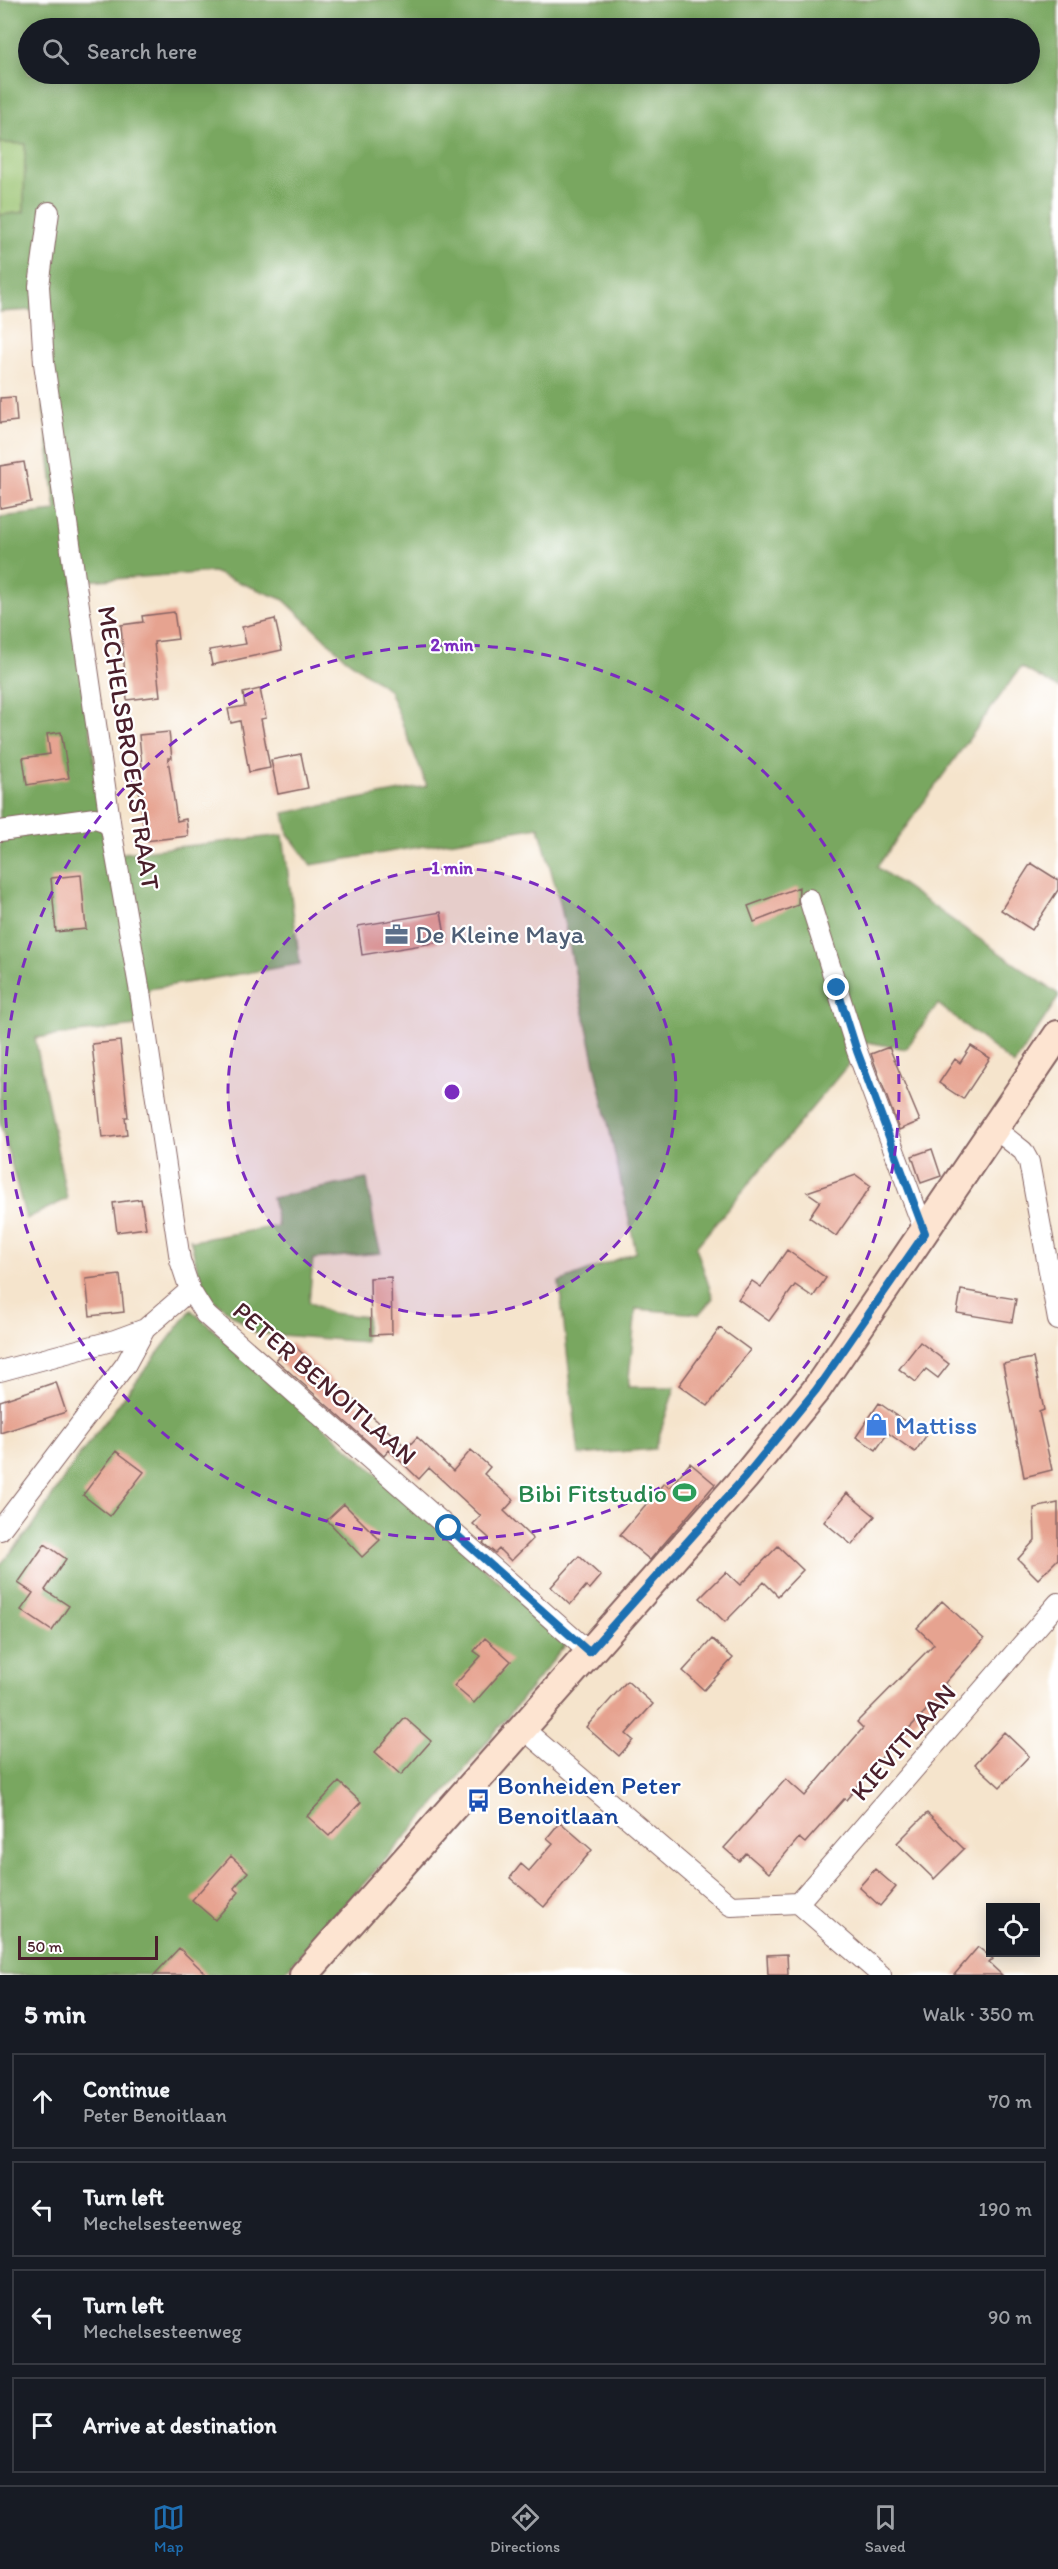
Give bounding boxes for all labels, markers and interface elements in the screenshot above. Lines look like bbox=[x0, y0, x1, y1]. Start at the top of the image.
search box bbox=[18, 18, 1040, 84]
icon: search bbox=[39, 35, 72, 68]
text: Search here bbox=[87, 38, 197, 65]
street label: MECHELSBROEKSTRAAT bbox=[91, 604, 167, 893]
text: 2 min bbox=[431, 634, 474, 656]
text: 1 min bbox=[431, 857, 473, 879]
place label: De Kleine Maya bbox=[415, 918, 585, 950]
office icon: De Kleine Maya bbox=[384, 921, 410, 947]
route end bbox=[823, 974, 849, 1000]
centre of rings bbox=[442, 1082, 462, 1102]
street label: PETER BENOITLAAN bbox=[227, 1294, 423, 1472]
place label: Mattiss bbox=[895, 1409, 977, 1441]
shop icon: Mattiss bbox=[864, 1412, 890, 1438]
place label: Bibi Fitstudio bbox=[518, 1477, 667, 1509]
sports icon: Bibi Fitstudio bbox=[672, 1480, 698, 1506]
route start bbox=[435, 1514, 461, 1540]
street label: KIEVITLAAN bbox=[844, 1677, 962, 1807]
place label: Bonheiden Peter Benoitlaan bbox=[497, 1769, 682, 1831]
bus stop icon: Bonheiden Peter Benoitlaan bbox=[466, 1787, 492, 1813]
map controls bbox=[986, 1903, 1040, 1957]
button: locate bbox=[986, 1903, 1040, 1957]
scale bar bbox=[18, 1933, 158, 1960]
text: 50 m bbox=[27, 1937, 62, 1956]
text: 5 min bbox=[24, 1998, 86, 2030]
text: Walk · 350 m bbox=[923, 2002, 1034, 2026]
text: Continue bbox=[83, 2076, 170, 2103]
icon: ahead bbox=[26, 2085, 59, 2118]
text: 70 m bbox=[988, 2089, 1032, 2113]
text: Peter Benoitlaan bbox=[83, 2103, 227, 2127]
text: Turn left bbox=[83, 2184, 164, 2211]
icon: left bbox=[26, 2193, 59, 2226]
text: 190 m bbox=[979, 2197, 1032, 2221]
text: Mechelsesteenweg bbox=[83, 2211, 242, 2235]
text: Turn left bbox=[83, 2292, 164, 2319]
icon: left bbox=[26, 2301, 59, 2334]
text: 90 m bbox=[988, 2305, 1032, 2329]
text: Mechelsesteenweg bbox=[83, 2319, 242, 2343]
icon: arrive bbox=[26, 2409, 59, 2442]
text: Arrive at destination bbox=[83, 2412, 277, 2439]
tab: Map bbox=[152, 2501, 185, 2556]
tab: Directions bbox=[490, 2501, 560, 2556]
tab: Saved bbox=[865, 2501, 906, 2556]

